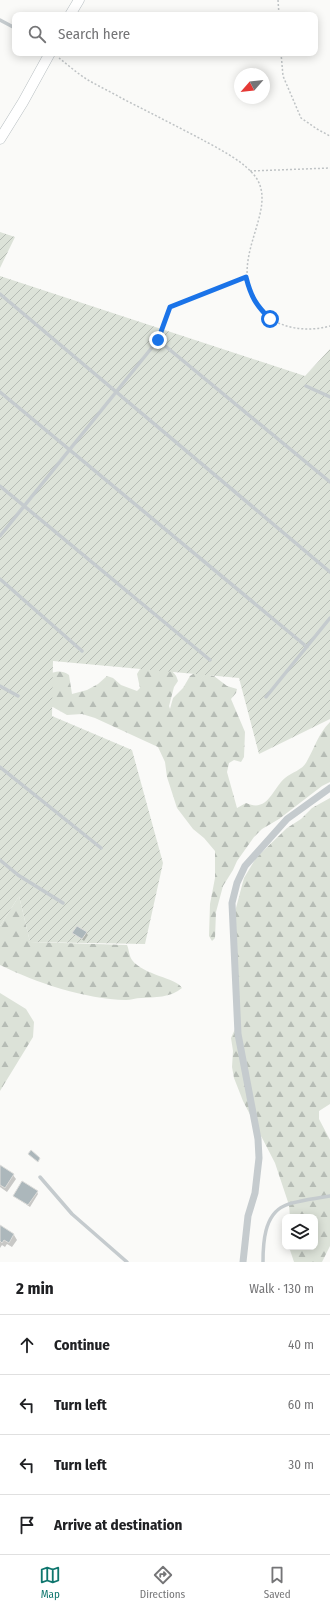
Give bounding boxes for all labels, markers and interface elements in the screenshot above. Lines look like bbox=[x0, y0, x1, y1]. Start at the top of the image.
search box bbox=[12, 12, 318, 56]
icon: search bbox=[26, 23, 48, 45]
text: Search here bbox=[58, 25, 130, 43]
north arrow bbox=[234, 68, 270, 104]
route start bbox=[261, 310, 279, 328]
route end bbox=[149, 331, 167, 349]
map controls bbox=[282, 1214, 318, 1250]
button: layers bbox=[282, 1214, 318, 1250]
text: 2 min bbox=[16, 1278, 54, 1299]
text: Walk · 130 m bbox=[249, 1281, 314, 1296]
icon: ahead bbox=[16, 1334, 38, 1356]
text: Continue bbox=[54, 1336, 110, 1354]
text: 40 m bbox=[288, 1337, 314, 1352]
icon: left bbox=[16, 1394, 38, 1416]
text: Turn left bbox=[54, 1396, 107, 1414]
text: 60 m bbox=[288, 1397, 314, 1412]
icon: left bbox=[16, 1454, 38, 1476]
text: Turn left bbox=[54, 1456, 107, 1474]
text: 30 m bbox=[288, 1457, 314, 1472]
icon: arrive bbox=[16, 1514, 38, 1536]
text: Arrive at destination bbox=[54, 1516, 182, 1534]
tab: Map bbox=[39, 1564, 61, 1601]
tab: Directions bbox=[140, 1564, 185, 1601]
tab: Saved bbox=[264, 1564, 291, 1601]

